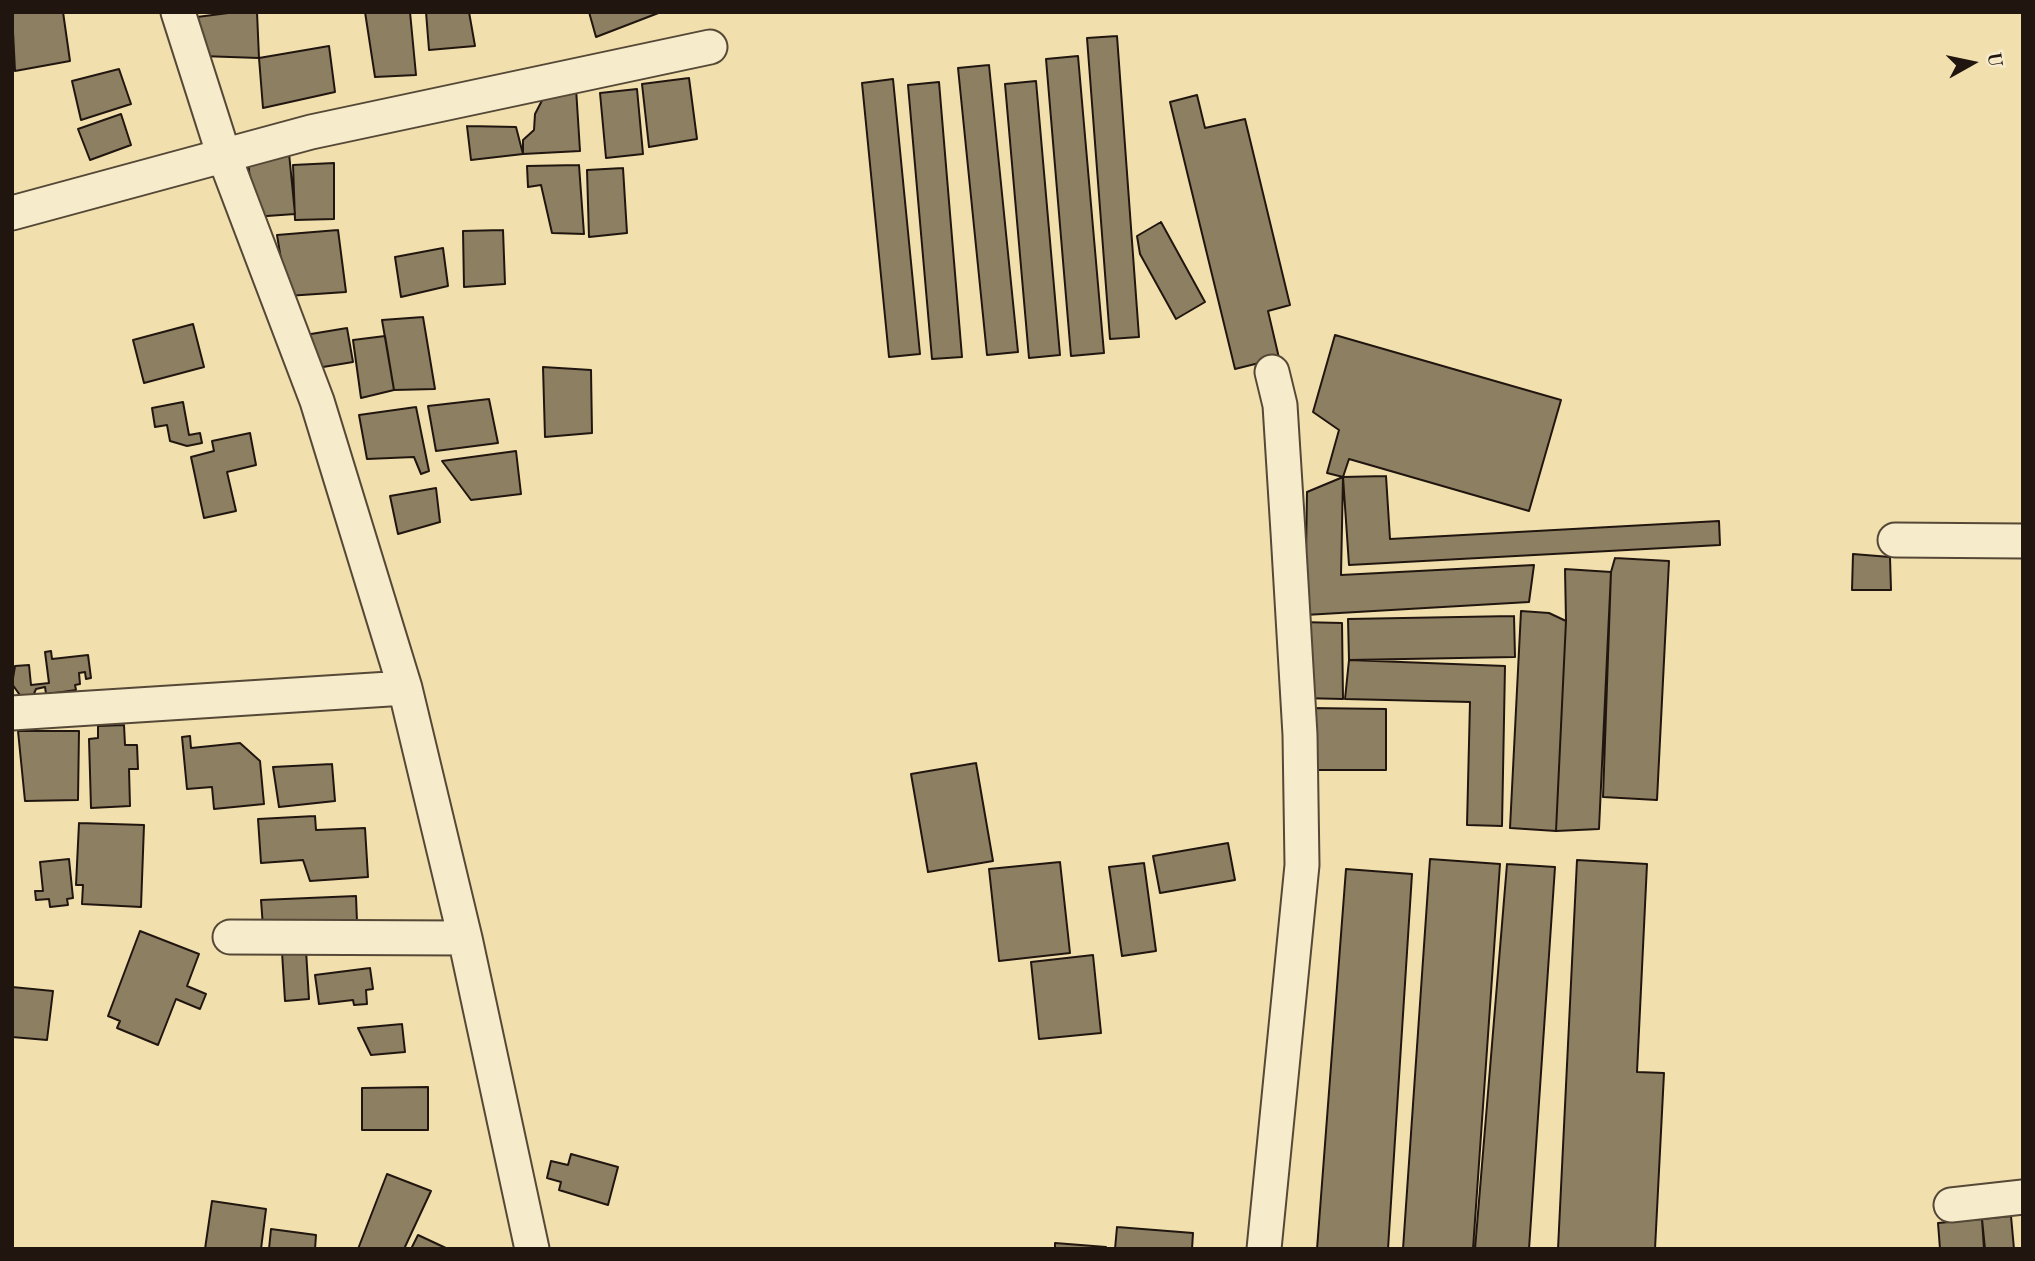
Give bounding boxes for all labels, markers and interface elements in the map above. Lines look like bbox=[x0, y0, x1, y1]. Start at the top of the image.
north arrow bbox=[1937, 28, 2007, 98]
text: U bbox=[1983, 51, 2004, 69]

